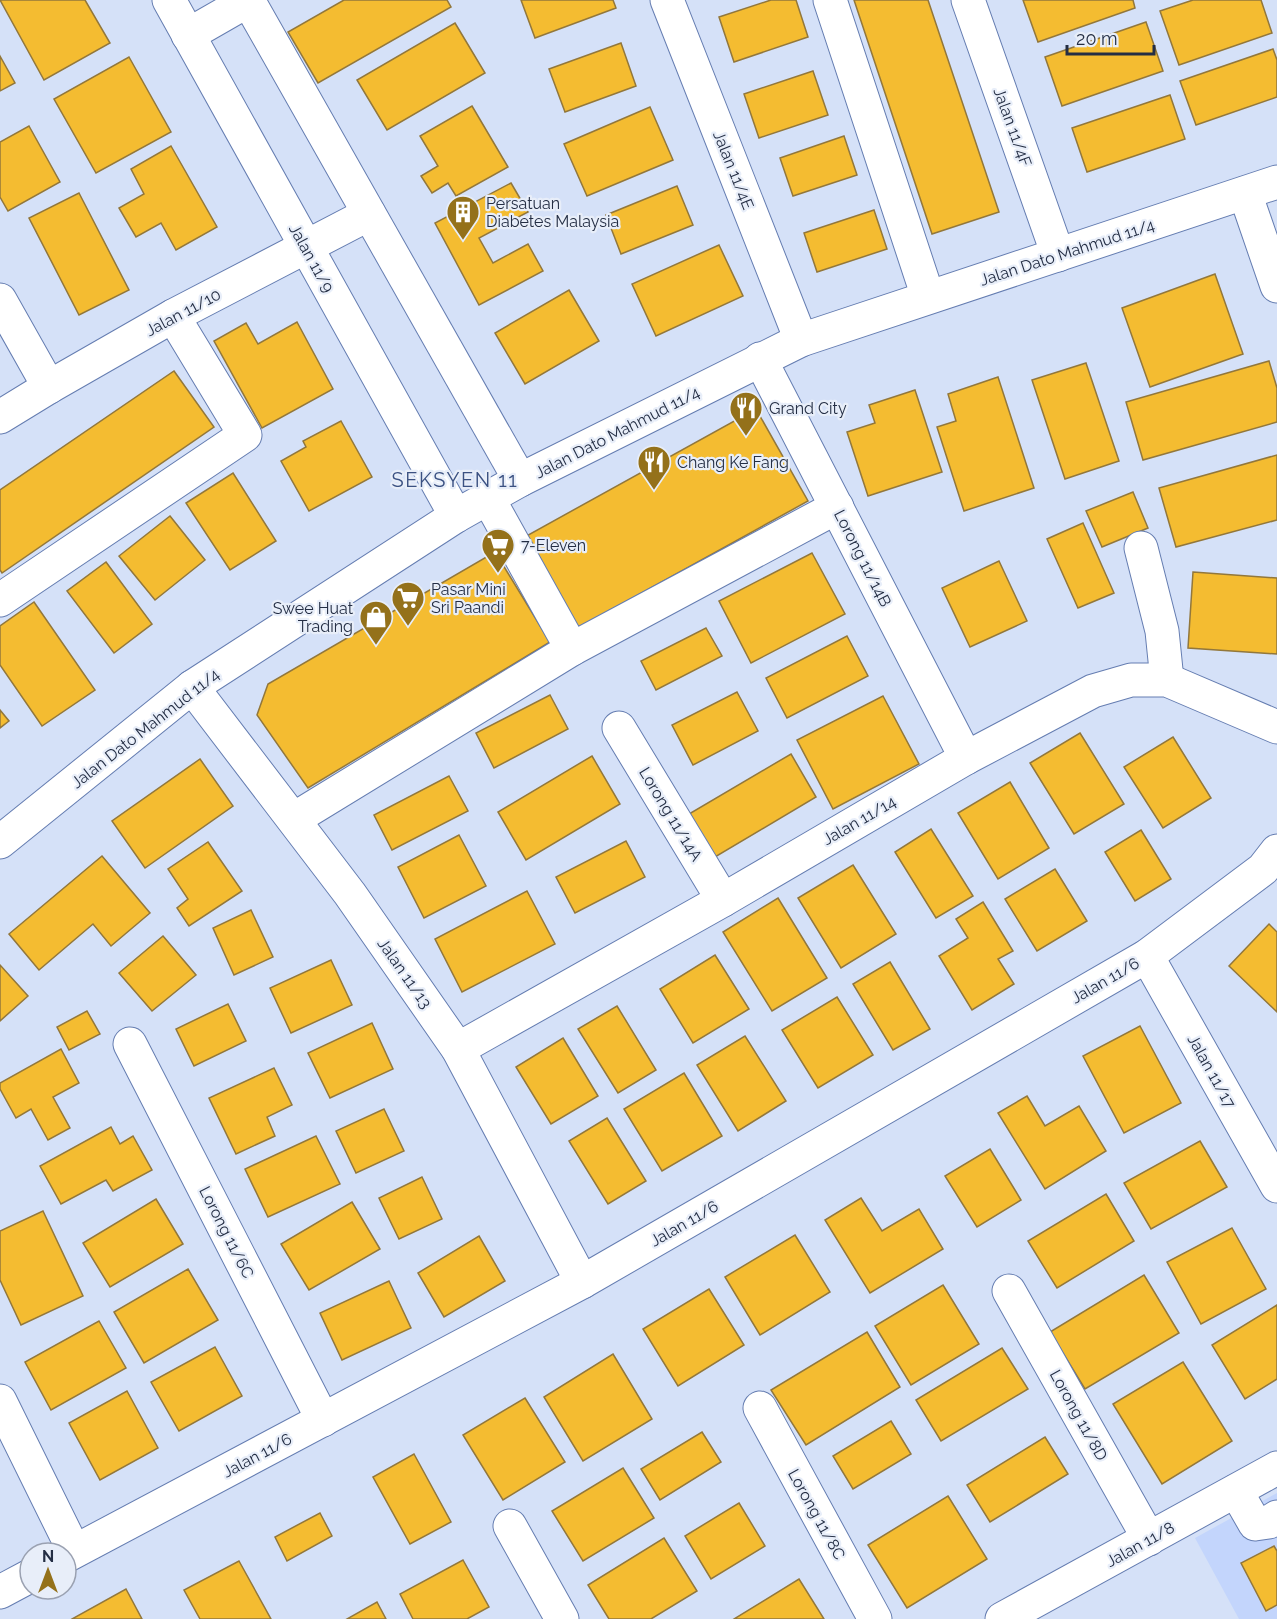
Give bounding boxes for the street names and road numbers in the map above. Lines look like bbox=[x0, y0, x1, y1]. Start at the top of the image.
street label: Jalan 11/4F bbox=[989, 85, 1036, 169]
street label: Jalan 11/4E bbox=[709, 128, 758, 213]
street label: Jalan Dato Mahmud 11/4 bbox=[977, 215, 1157, 290]
street label: Jalan 11/9 bbox=[285, 221, 338, 296]
street label: Jalan 11/10 bbox=[142, 285, 224, 340]
street label: Jalan Dato Mahmud 11/4 bbox=[532, 382, 703, 482]
street label: Lorong 11/14B bbox=[830, 507, 895, 610]
street label: Jalan Dato Mahmud 11/4 bbox=[68, 665, 223, 792]
street label: Lorong 11/14A bbox=[635, 764, 706, 865]
street label: Jalan 11/14 bbox=[819, 792, 899, 849]
street label: Jalan 11/13 bbox=[374, 935, 436, 1012]
street label: Jalan 11/6 bbox=[1068, 953, 1143, 1008]
street label: Jalan 11/17 bbox=[1184, 1031, 1240, 1112]
street label: Lorong 11/6C bbox=[195, 1183, 258, 1281]
street label: Jalan 11/6 bbox=[647, 1196, 722, 1251]
street label: Lorong 11/8D bbox=[1046, 1366, 1111, 1464]
street label: Jalan 11/6 bbox=[219, 1429, 295, 1482]
street label: Lorong 11/8C bbox=[784, 1466, 849, 1563]
street label: Jalan 11/8 bbox=[1103, 1518, 1178, 1571]

